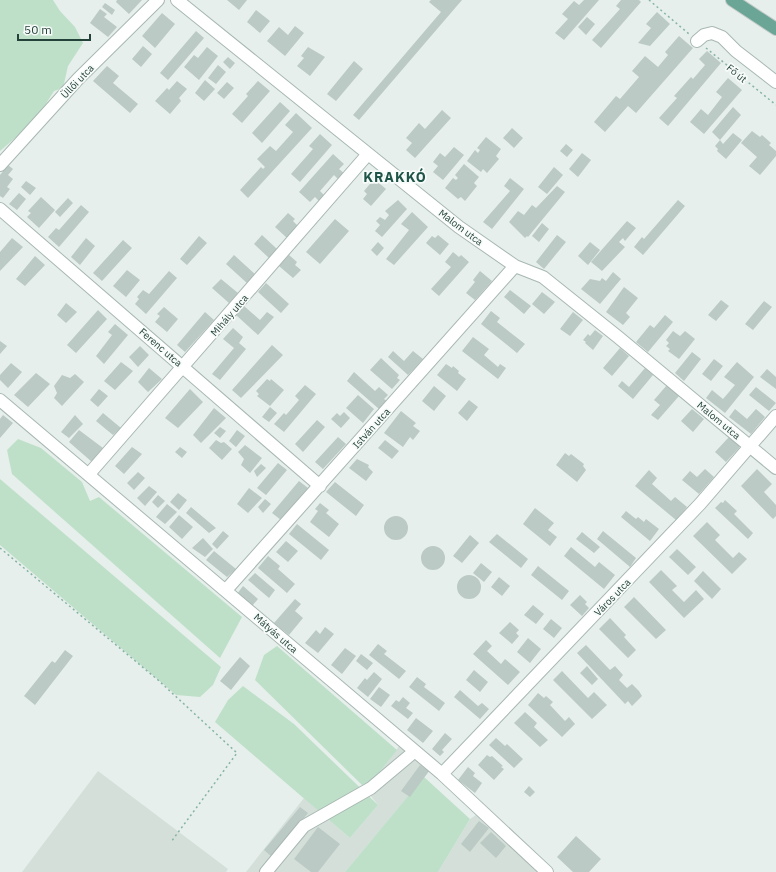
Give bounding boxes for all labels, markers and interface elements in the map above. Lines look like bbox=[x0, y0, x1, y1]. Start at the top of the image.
scale bar bbox=[18, 16, 90, 42]
text: 50 m bbox=[24, 22, 52, 37]
street label: Üllői utca bbox=[58, 61, 97, 101]
street label: Fő út bbox=[724, 61, 750, 86]
district label: KRAKKÓ bbox=[363, 168, 427, 186]
street label: Malom utca bbox=[436, 206, 486, 249]
street label: Mihály utca bbox=[208, 291, 251, 339]
street label: Ferenc utca bbox=[137, 325, 185, 370]
street label: Malom utca bbox=[694, 399, 743, 443]
street label: István utca bbox=[350, 405, 393, 451]
street label: Város utca bbox=[591, 575, 634, 619]
street label: Mátyás utca bbox=[251, 611, 301, 656]

